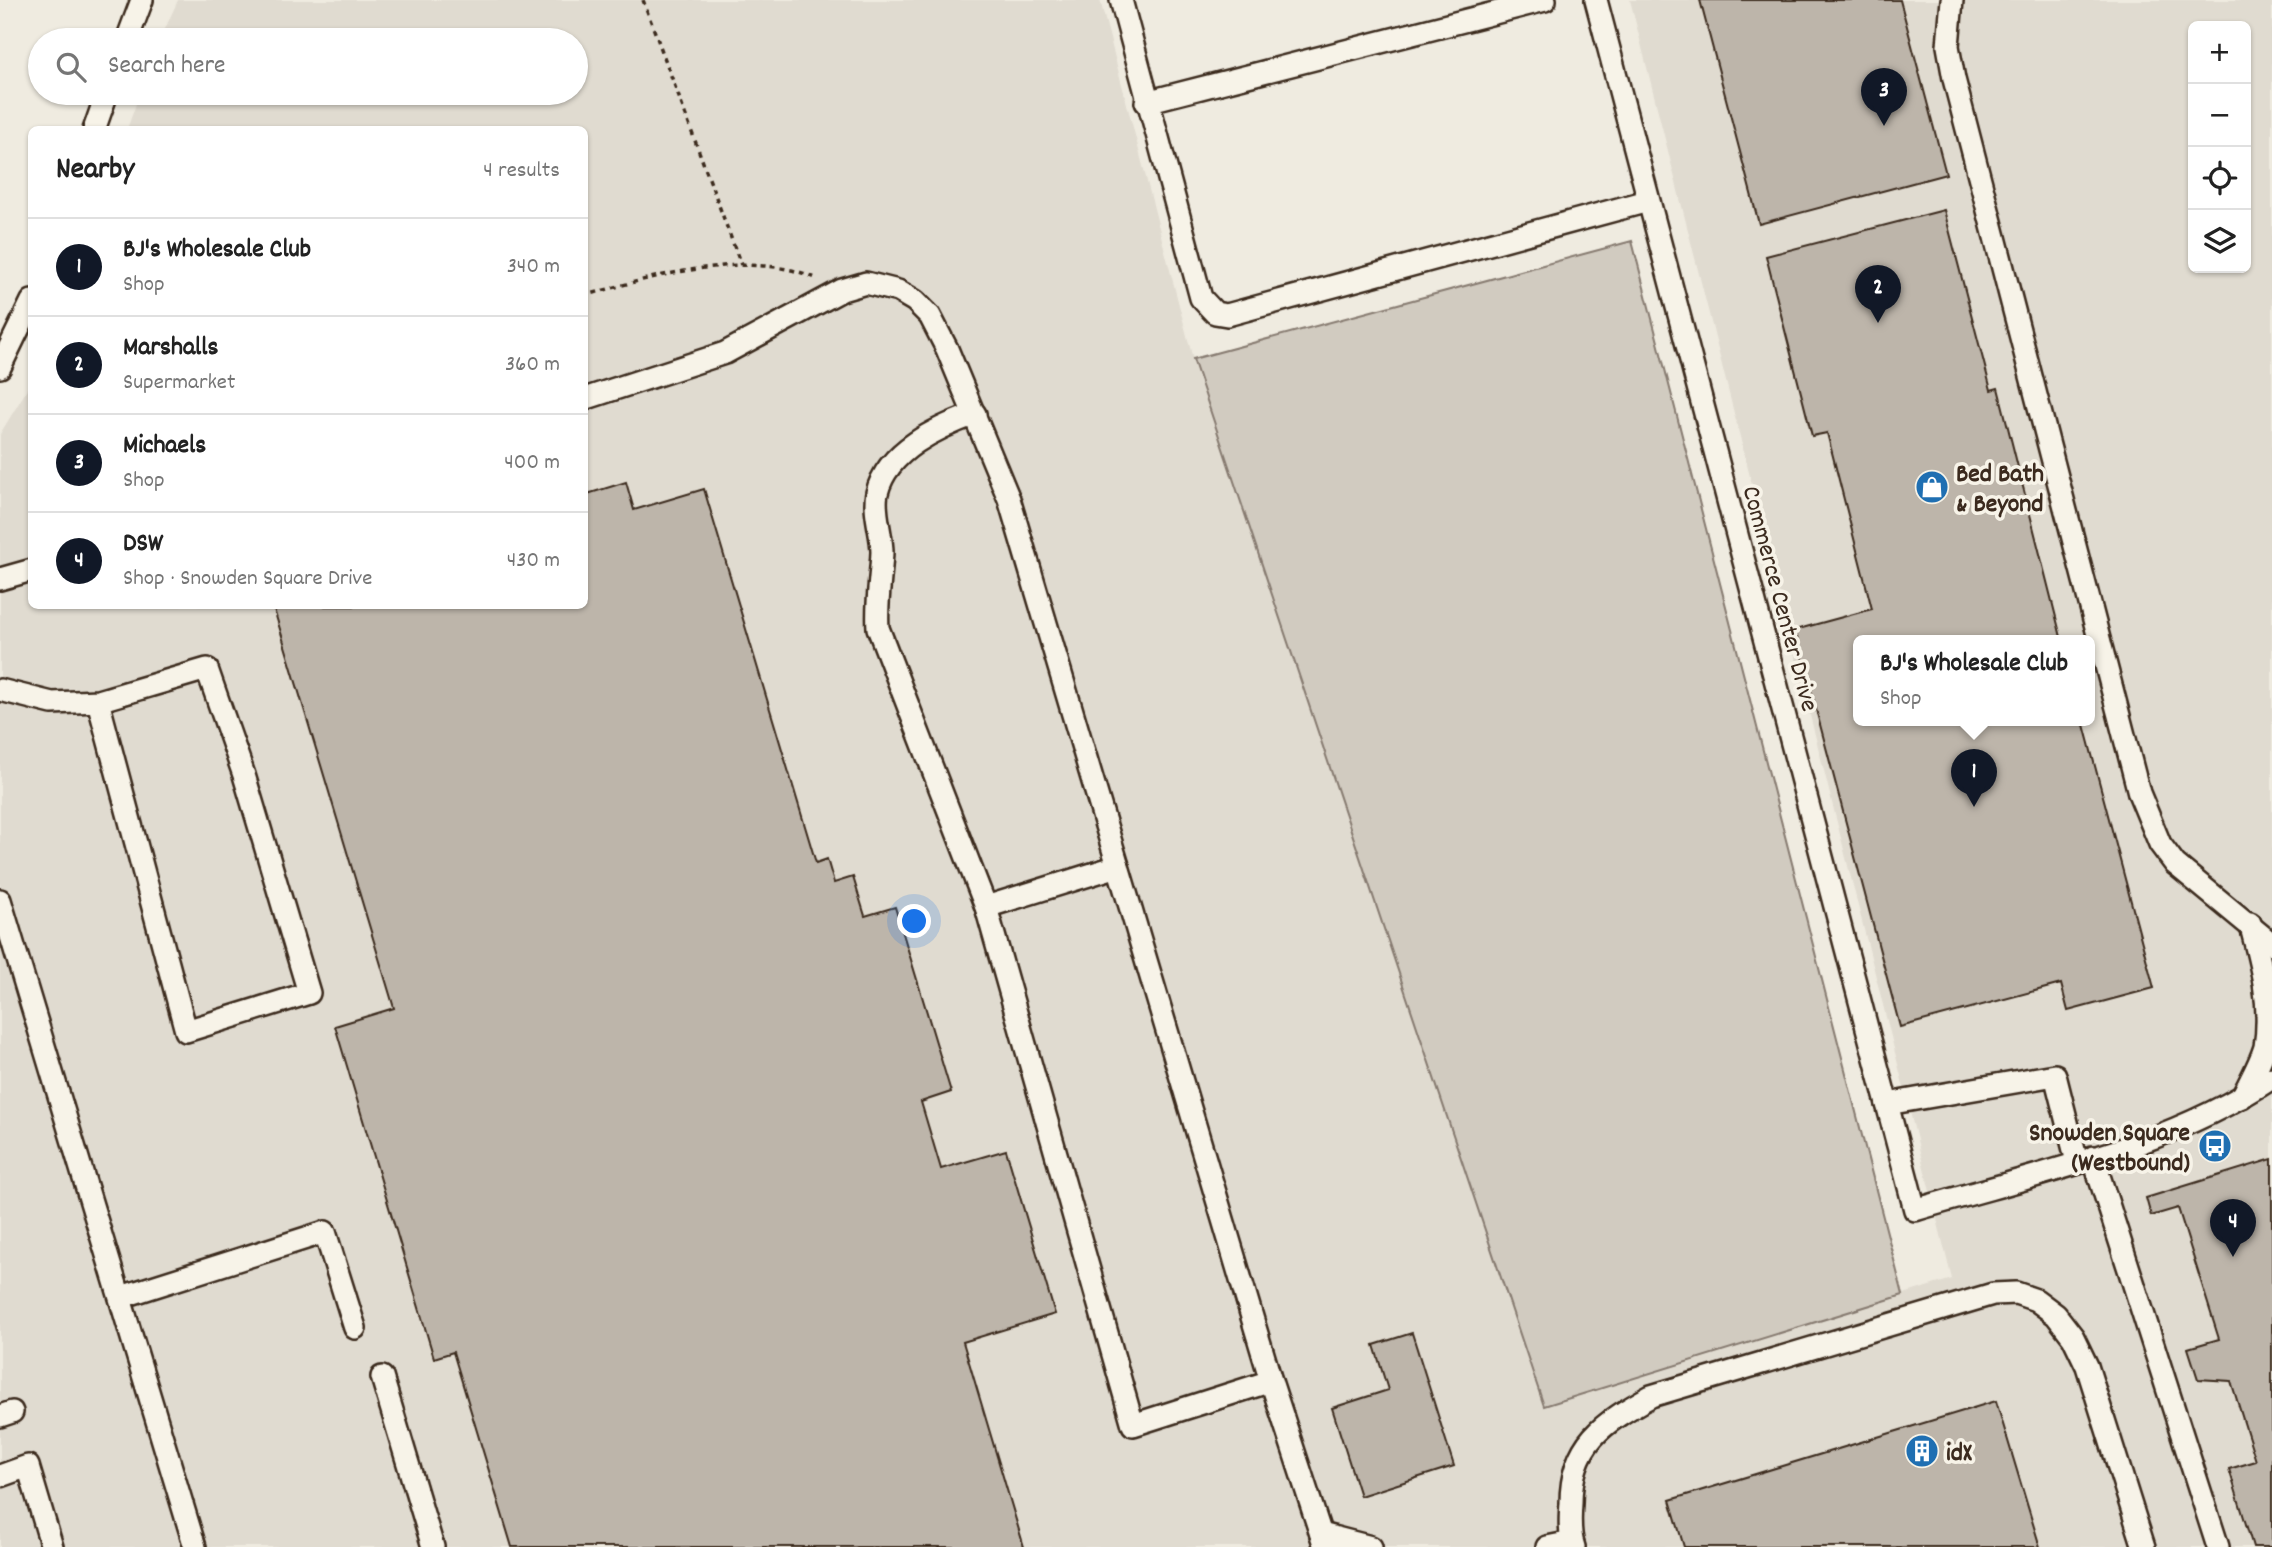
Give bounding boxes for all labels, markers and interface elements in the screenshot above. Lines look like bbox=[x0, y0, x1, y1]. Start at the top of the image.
map controls bbox=[2188, 21, 2251, 273]
button: + bbox=[2188, 21, 2251, 84]
search box bbox=[28, 28, 588, 105]
icon: search bbox=[52, 48, 90, 86]
text: Search here bbox=[108, 48, 226, 85]
pin: 3 bbox=[1861, 68, 1907, 126]
button: − bbox=[2188, 84, 2251, 147]
button: locate bbox=[2188, 147, 2251, 210]
text: Nearby bbox=[56, 150, 134, 193]
text: 4 results bbox=[483, 155, 560, 188]
button: layers bbox=[2188, 210, 2251, 273]
text: BJ's Wholesale Club bbox=[123, 232, 311, 269]
text: 1 bbox=[76, 251, 82, 284]
text: 340 m bbox=[507, 251, 560, 284]
pin: 2 bbox=[1855, 265, 1901, 323]
text: Shop bbox=[123, 269, 165, 302]
text: Marshalls bbox=[123, 330, 218, 367]
text: 2 bbox=[74, 349, 84, 382]
text: 360 m bbox=[505, 349, 560, 382]
text: Supermarket bbox=[123, 367, 235, 400]
text: Michaels bbox=[123, 428, 206, 465]
text: 3 bbox=[74, 447, 84, 480]
text: 400 m bbox=[504, 447, 560, 480]
place label: Bed Bath & Beyond bbox=[1956, 457, 2044, 524]
text: Shop bbox=[123, 465, 165, 498]
shop icon: Bed Bath & Beyond bbox=[1913, 468, 1951, 506]
street label: Commerce Center Drive bbox=[1731, 482, 1827, 716]
text: DSW bbox=[123, 526, 163, 563]
text: 4 bbox=[74, 545, 84, 578]
text: 430 m bbox=[507, 545, 560, 578]
text: Shop · Snowden Square Drive bbox=[123, 563, 372, 596]
popup bbox=[1853, 635, 2095, 726]
text: BJ's Wholesale Club bbox=[1880, 646, 2068, 683]
text: Shop bbox=[1880, 683, 1921, 716]
pin: 1 bbox=[1951, 749, 1997, 807]
your location bbox=[897, 904, 931, 938]
place label: Snowden Square (Westbound) bbox=[2029, 1116, 2190, 1183]
bus stop icon: Snowden Square (Westbound) bbox=[2196, 1127, 2234, 1165]
pin: 4 bbox=[2210, 1199, 2256, 1257]
building icon: idX bbox=[1903, 1432, 1941, 1470]
place label: idX bbox=[1946, 1436, 1972, 1473]

